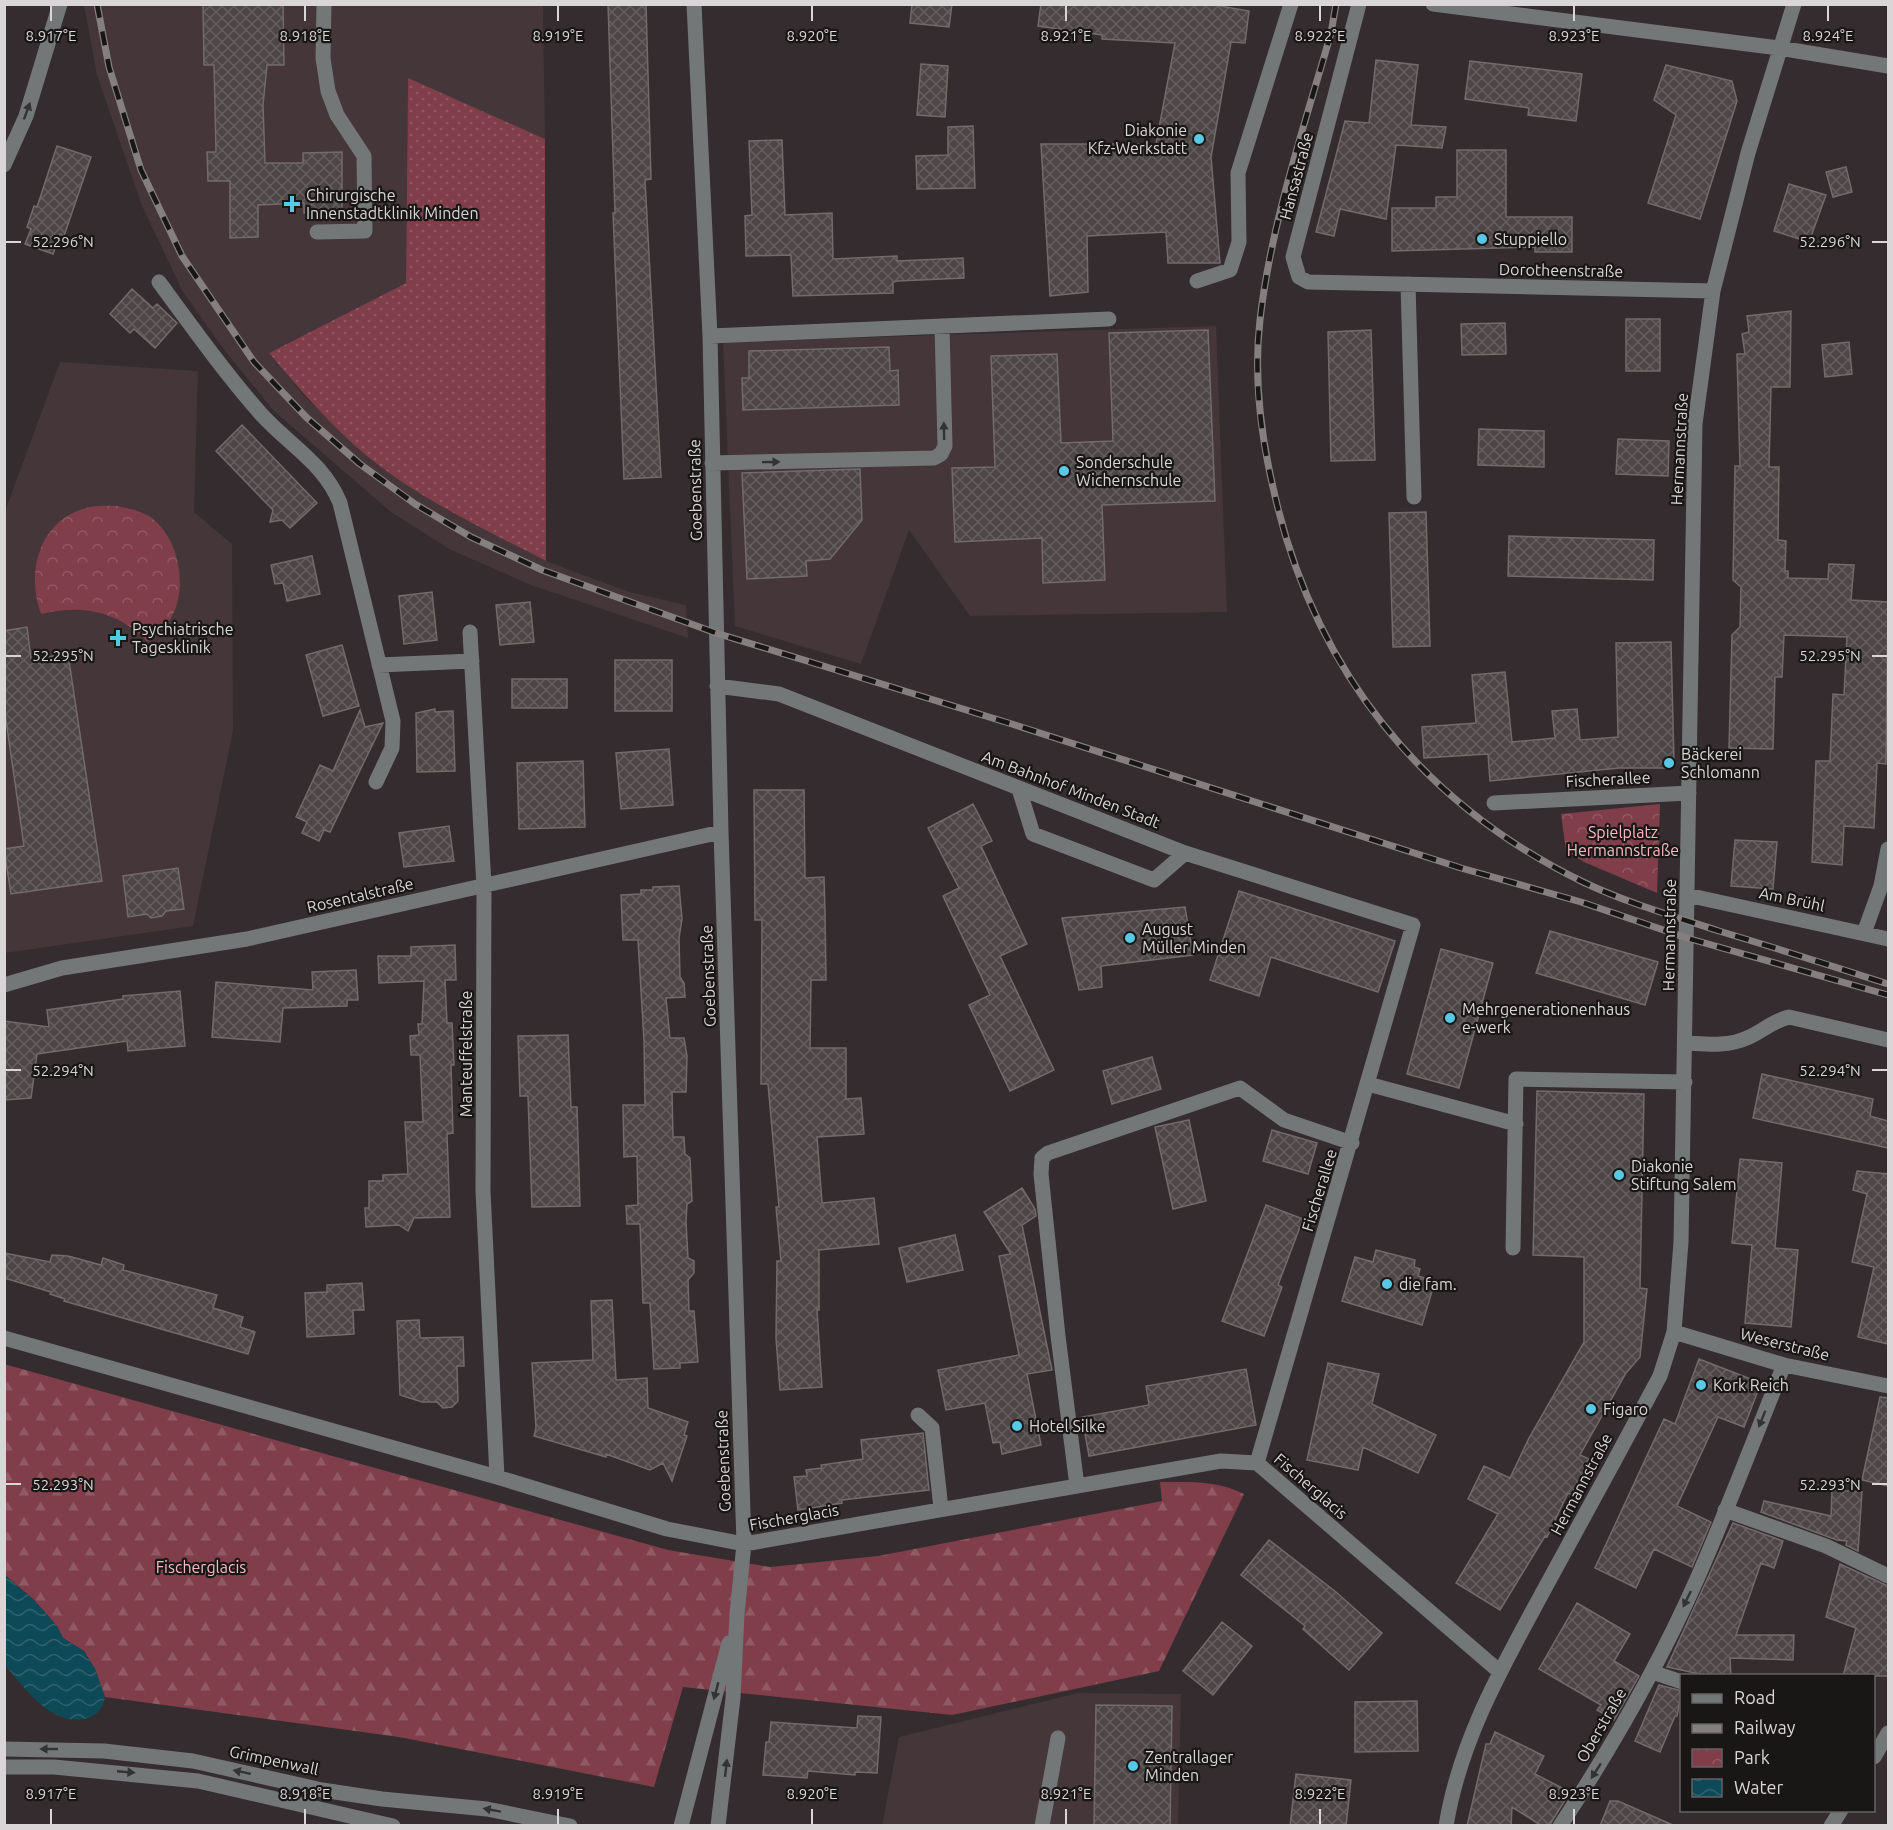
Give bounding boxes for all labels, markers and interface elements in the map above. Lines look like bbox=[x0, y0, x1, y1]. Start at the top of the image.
text: 8.917°E bbox=[26, 27, 76, 44]
text: 8.918°E bbox=[280, 27, 330, 44]
text: 8.919°E bbox=[533, 27, 583, 44]
text: 8.920°E bbox=[787, 27, 837, 44]
text: 8.921°E bbox=[1041, 27, 1091, 44]
text: 8.922°E bbox=[1295, 27, 1345, 44]
text: 8.923°E bbox=[1549, 27, 1599, 44]
text: 8.924°E bbox=[1803, 27, 1853, 44]
one-way arrow bbox=[23, 102, 33, 120]
place label: Diakonie Kfz-Werkstatt bbox=[1088, 121, 1188, 157]
street label: Hansastraße bbox=[1276, 130, 1316, 222]
marker: Diakonie Kfz-Werkstatt bbox=[1192, 132, 1206, 146]
place label: Chirurgische Innenstadtklinik Minden bbox=[306, 186, 479, 222]
marker: Chirurgische Innenstadtklinik Minden bbox=[283, 195, 301, 213]
place label: Stuppiello bbox=[1494, 230, 1567, 248]
marker: Stuppiello bbox=[1475, 232, 1489, 246]
text: 52.296°N bbox=[32, 233, 94, 250]
text: 52.296°N bbox=[1799, 233, 1861, 250]
street label: Dorotheenstraße bbox=[1499, 260, 1623, 280]
street label: Hermannstraße bbox=[1667, 392, 1691, 506]
one-way arrow bbox=[940, 422, 949, 441]
street label: Goebenstraße bbox=[685, 439, 705, 541]
place label: Sonderschule Wichernschule bbox=[1076, 453, 1181, 489]
one-way arrow bbox=[761, 457, 780, 466]
marker: Sonderschule Wichernschule bbox=[1057, 464, 1071, 478]
place label: Psychiatrische Tagesklinik bbox=[132, 620, 233, 656]
marker: Psychiatrische Tagesklinik bbox=[109, 629, 127, 647]
text: 52.295°N bbox=[32, 647, 94, 664]
text: 52.295°N bbox=[1799, 647, 1861, 664]
place label: Bäckerei Schlomann bbox=[1681, 745, 1760, 781]
street label: Am Bahnhof Minden Stadt bbox=[979, 747, 1163, 832]
marker: Bäckerei Schlomann bbox=[1662, 756, 1676, 770]
street label: Fischerallee bbox=[1565, 768, 1651, 790]
park label: Spielplatz Hermannstraße bbox=[1567, 823, 1679, 859]
street label: Rosentalstraße bbox=[305, 874, 415, 916]
street label: Hermannstraße bbox=[1659, 879, 1679, 991]
street label: Am Brühl bbox=[1758, 883, 1826, 915]
place label: August Müller Minden bbox=[1142, 920, 1246, 956]
street label: Goebenstraße bbox=[697, 925, 719, 1027]
marker: August Müller Minden bbox=[1123, 931, 1137, 945]
street label: Manteuffelstraße bbox=[457, 991, 475, 1117]
place label: Mehrgenerationenhaus e-werk bbox=[1462, 1000, 1630, 1036]
marker: Mehrgenerationenhaus e-werk bbox=[1443, 1011, 1457, 1025]
text: 52.294°N bbox=[32, 1062, 94, 1079]
text: 52.294°N bbox=[1799, 1062, 1861, 1079]
street label: Fischerallee bbox=[1298, 1147, 1340, 1233]
place label: Diakonie Stiftung Salem bbox=[1631, 1157, 1737, 1193]
marker: Diakonie Stiftung Salem bbox=[1612, 1168, 1626, 1182]
place label: die fam. bbox=[1399, 1275, 1457, 1293]
marker: die fam. bbox=[1380, 1277, 1394, 1291]
street label: Weserstraße bbox=[1739, 1324, 1831, 1364]
place label: Kork Reich bbox=[1713, 1376, 1789, 1394]
marker: Kork Reich bbox=[1694, 1378, 1708, 1392]
place label: Figaro bbox=[1603, 1400, 1648, 1418]
marker: Figaro bbox=[1584, 1402, 1598, 1416]
street label: Goebenstraße bbox=[712, 1410, 734, 1512]
one-way arrow bbox=[1757, 1410, 1766, 1428]
place label: Hotel Silke bbox=[1029, 1417, 1106, 1435]
marker: Hotel Silke bbox=[1010, 1419, 1024, 1433]
street label: Hermannstraße bbox=[1547, 1430, 1615, 1538]
street label: Fischerglacis bbox=[1271, 1449, 1351, 1523]
text: 52.293°N bbox=[32, 1476, 94, 1493]
text: 52.293°N bbox=[1799, 1476, 1861, 1493]
street label: Fischerglacis bbox=[748, 1500, 840, 1534]
park label: Fischerglacis bbox=[156, 1558, 246, 1576]
one-way arrow bbox=[1683, 1590, 1693, 1608]
legend bbox=[1680, 1674, 1875, 1812]
one-way arrow bbox=[711, 1682, 720, 1700]
street label: Oberstraße bbox=[1573, 1685, 1629, 1765]
text: Road bbox=[1734, 1687, 1776, 1707]
text: Railway bbox=[1734, 1717, 1796, 1737]
street label: Grimpenwall bbox=[228, 1742, 320, 1778]
one-way arrow bbox=[39, 1744, 58, 1754]
text: Park bbox=[1734, 1747, 1770, 1767]
place label: Zentrallager Minden bbox=[1145, 1748, 1233, 1784]
one-way arrow bbox=[721, 1758, 731, 1777]
marker: Zentrallager Minden bbox=[1126, 1759, 1140, 1773]
one-way arrow bbox=[1590, 1763, 1601, 1779]
one-way arrow bbox=[116, 1767, 135, 1777]
one-way arrow bbox=[232, 1767, 251, 1776]
text: Water bbox=[1734, 1777, 1784, 1797]
text: 8.917°E bbox=[26, 1785, 76, 1802]
text: 8.918°E bbox=[280, 1785, 330, 1802]
text: 8.919°E bbox=[533, 1785, 583, 1802]
text: 8.920°E bbox=[787, 1785, 837, 1802]
text: 8.921°E bbox=[1041, 1785, 1091, 1802]
text: 8.922°E bbox=[1295, 1785, 1345, 1802]
text: 8.923°E bbox=[1549, 1785, 1599, 1802]
one-way arrow bbox=[482, 1805, 501, 1814]

